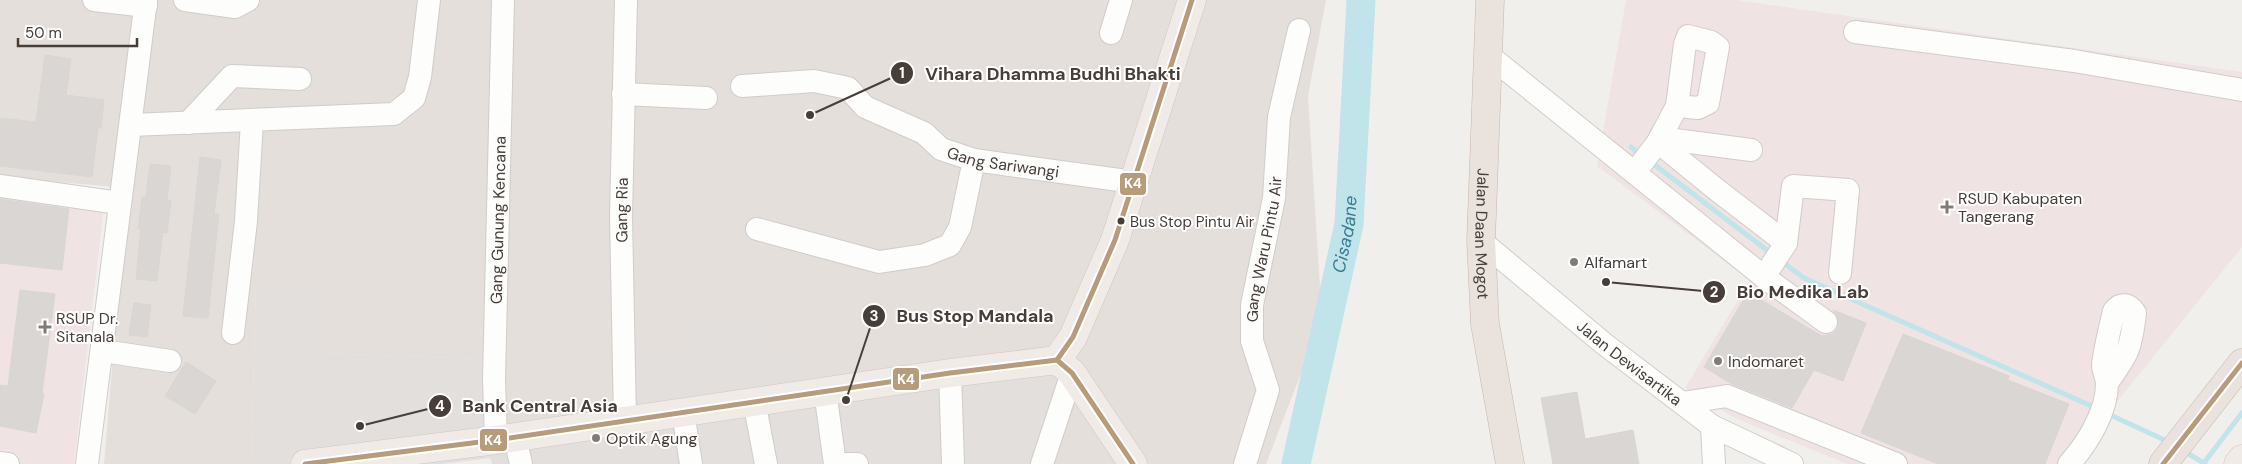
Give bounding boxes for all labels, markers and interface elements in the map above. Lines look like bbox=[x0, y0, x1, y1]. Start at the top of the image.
scale bar bbox=[18, 15, 136, 47]
text: 50 m bbox=[25, 23, 62, 43]
callout: Vihara Dhamma Budhi Bhakti bbox=[890, 57, 1190, 90]
text: Vihara Dhamma Budhi Bhakti bbox=[925, 62, 1181, 86]
text: 1 bbox=[899, 63, 905, 83]
street label: Gang Gunung Kencana bbox=[486, 136, 511, 304]
street label: Gang Sariwangi bbox=[944, 142, 1060, 183]
street label: Jalan Daan Mogot bbox=[1470, 168, 1494, 300]
line badge: K4 bbox=[1119, 172, 1147, 196]
text: K4 bbox=[1124, 174, 1142, 192]
street label: Gang Waru Pintu Air bbox=[1242, 175, 1286, 322]
street label: Gang Ria bbox=[611, 177, 633, 243]
place label: RSUD Kabupaten Tangerang bbox=[1958, 188, 2082, 227]
water label: Cisadane bbox=[1327, 195, 1362, 275]
marker: RSUD Kabupaten Tangerang bbox=[1940, 200, 1954, 214]
place label: Bus Stop Pintu Air bbox=[1130, 212, 1255, 232]
marker: Bus Stop Pintu Air bbox=[1116, 216, 1126, 226]
place label: Alfamart bbox=[1584, 252, 1647, 273]
marker: Alfamart bbox=[1568, 256, 1580, 268]
callout: Bio Medika Lab bbox=[1701, 275, 1879, 308]
text: Bio Medika Lab bbox=[1737, 280, 1869, 304]
text: 2 bbox=[1710, 282, 1719, 302]
callout: Bus Stop Mandala bbox=[861, 299, 1064, 332]
text: Bus Stop Mandala bbox=[896, 304, 1054, 328]
text: 3 bbox=[869, 306, 879, 326]
place label: RSUP Dr. Sitanala bbox=[56, 308, 118, 347]
street label: Jalan Dewisartika bbox=[1572, 315, 1686, 410]
marker: RSUP Dr. Sitanala bbox=[38, 320, 52, 334]
place label: Indomaret bbox=[1728, 351, 1804, 372]
marker: Indomaret bbox=[1712, 355, 1724, 367]
line badge: K4 bbox=[892, 367, 920, 391]
text: K4 bbox=[897, 370, 915, 388]
callout: Bank Central Asia bbox=[428, 389, 628, 422]
text: Bank Central Asia bbox=[462, 394, 618, 418]
text: 4 bbox=[435, 396, 445, 416]
line badge: K4 bbox=[479, 428, 508, 452]
place label: Optik Agung bbox=[606, 428, 697, 449]
text: K4 bbox=[484, 431, 502, 449]
marker: Optik Agung bbox=[590, 432, 602, 444]

